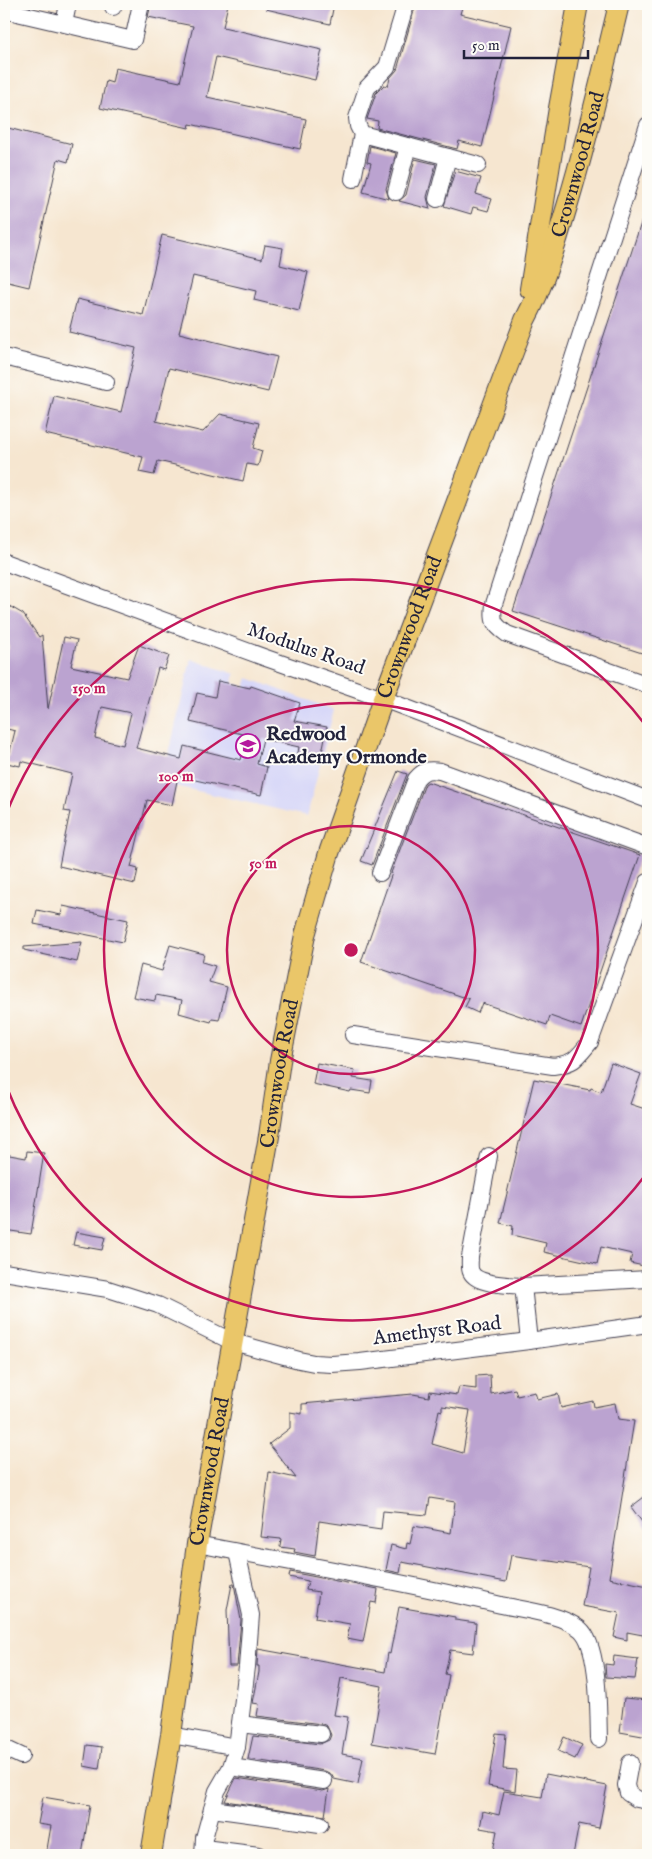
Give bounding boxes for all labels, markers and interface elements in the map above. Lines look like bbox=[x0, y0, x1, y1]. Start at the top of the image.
scale bar bbox=[464, 28, 588, 60]
text: 50 m bbox=[472, 36, 500, 55]
street label: Crownwood Road bbox=[546, 89, 610, 241]
street label: Crownwood Road bbox=[372, 552, 448, 702]
street label: Modulus Road bbox=[244, 617, 368, 681]
text: 150 m bbox=[72, 679, 106, 698]
place label: Redwood Academy Ormonde bbox=[265, 722, 427, 770]
school or university icon: Redwood Academy Ormonde bbox=[235, 733, 261, 759]
text: 100 m bbox=[158, 767, 194, 786]
text: 50 m bbox=[249, 854, 277, 873]
centre of rings bbox=[342, 941, 360, 959]
street label: Crownwood Road bbox=[255, 997, 305, 1150]
street label: Amethyst Road bbox=[371, 1311, 503, 1351]
street label: Crownwood Road bbox=[184, 1395, 235, 1548]

